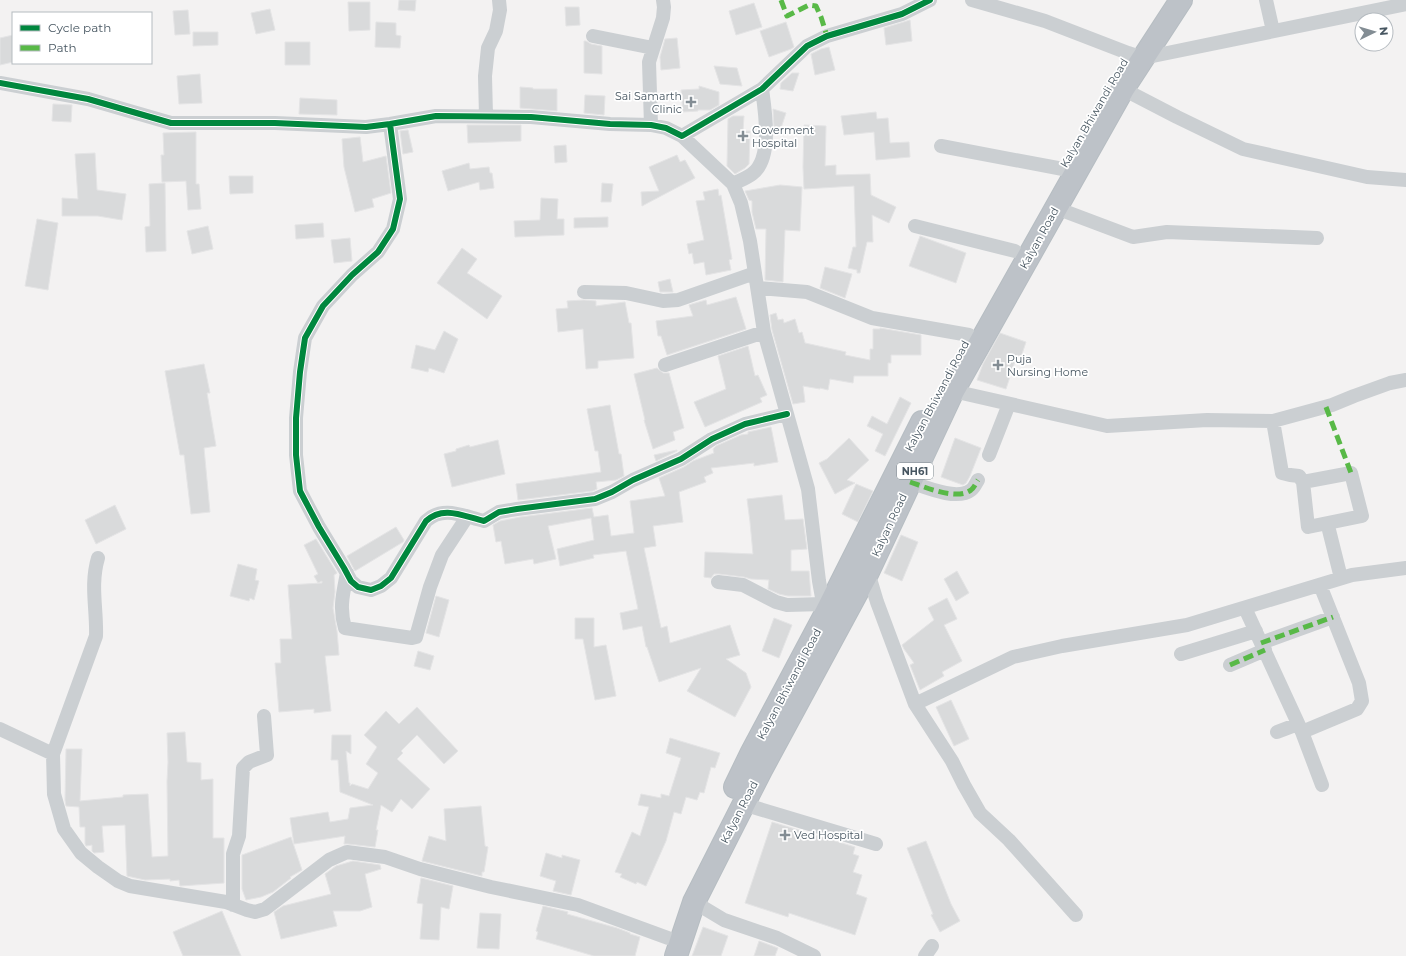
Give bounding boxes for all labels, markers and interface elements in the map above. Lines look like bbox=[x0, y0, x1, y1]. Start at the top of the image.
legend bbox=[12, 12, 152, 64]
north arrow bbox=[1354, 12, 1394, 52]
text: Cycle path bbox=[48, 20, 111, 35]
text: N bbox=[1377, 26, 1391, 36]
text: Path bbox=[48, 40, 77, 55]
street label: Kalyan Bhiwandi Road bbox=[1057, 56, 1131, 170]
place label: Sai Samarth Clinic bbox=[615, 89, 682, 116]
marker: Sai Samarth Clinic bbox=[685, 96, 697, 108]
place label: Goverment Hospital bbox=[752, 123, 815, 150]
marker: Goverment Hospital bbox=[737, 130, 749, 142]
street label: Kalyan Road bbox=[1016, 205, 1062, 271]
street label: Kalyan Bhiwandi Road bbox=[902, 338, 972, 454]
place label: Puja Nursing Home bbox=[1007, 352, 1088, 379]
marker: Puja Nursing Home bbox=[992, 359, 1004, 371]
road number: NH61 bbox=[897, 463, 933, 479]
street label: Kalyan Road bbox=[868, 491, 910, 559]
street label: Kalyan Bhiwandi Road bbox=[754, 626, 824, 742]
street label: Kalyan Road bbox=[717, 778, 761, 846]
place label: Ved Hospital bbox=[794, 828, 863, 842]
marker: Ved Hospital bbox=[779, 829, 791, 841]

